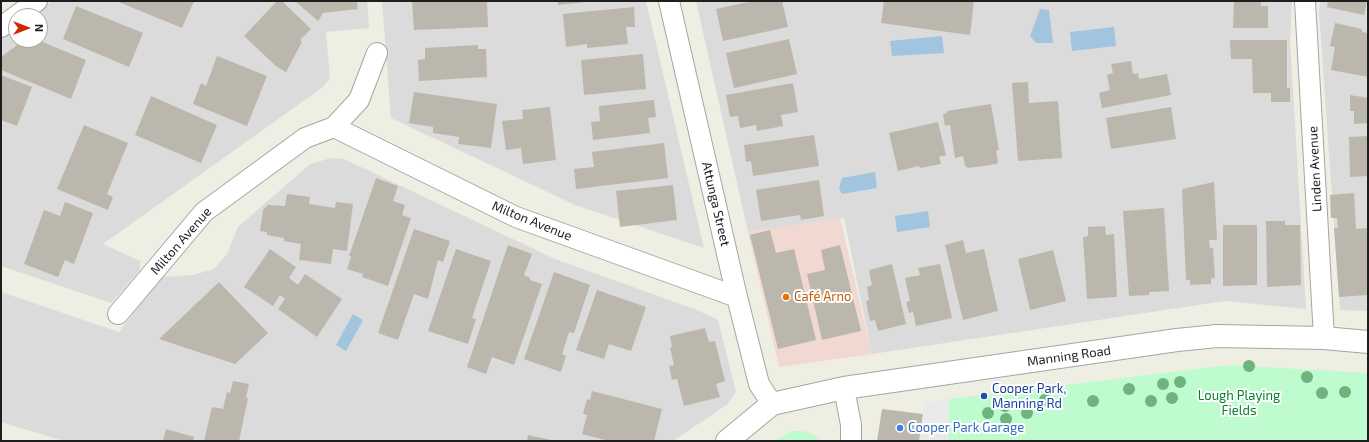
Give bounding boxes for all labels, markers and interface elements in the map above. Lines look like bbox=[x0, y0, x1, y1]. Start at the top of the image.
north arrow bbox=[8, 8, 48, 48]
text: N bbox=[33, 24, 46, 32]
street label: Linden Avenue bbox=[1305, 126, 1325, 212]
street label: Attunga Street bbox=[699, 160, 733, 248]
street label: Milton Avenue bbox=[490, 198, 574, 244]
street label: Milton Avenue bbox=[147, 204, 215, 278]
place label: Café Arno bbox=[794, 289, 851, 305]
marker: Café Arno bbox=[781, 292, 791, 302]
street label: Manning Road bbox=[1026, 342, 1112, 370]
place label: Cooper Park, Manning Rd bbox=[992, 381, 1066, 412]
park label: Lough Playing Fields bbox=[1198, 388, 1280, 419]
marker: Cooper Park, Manning Rd bbox=[979, 391, 989, 401]
place label: Cooper Park Garage bbox=[908, 420, 1024, 436]
marker: Cooper Park Garage bbox=[895, 423, 905, 433]

